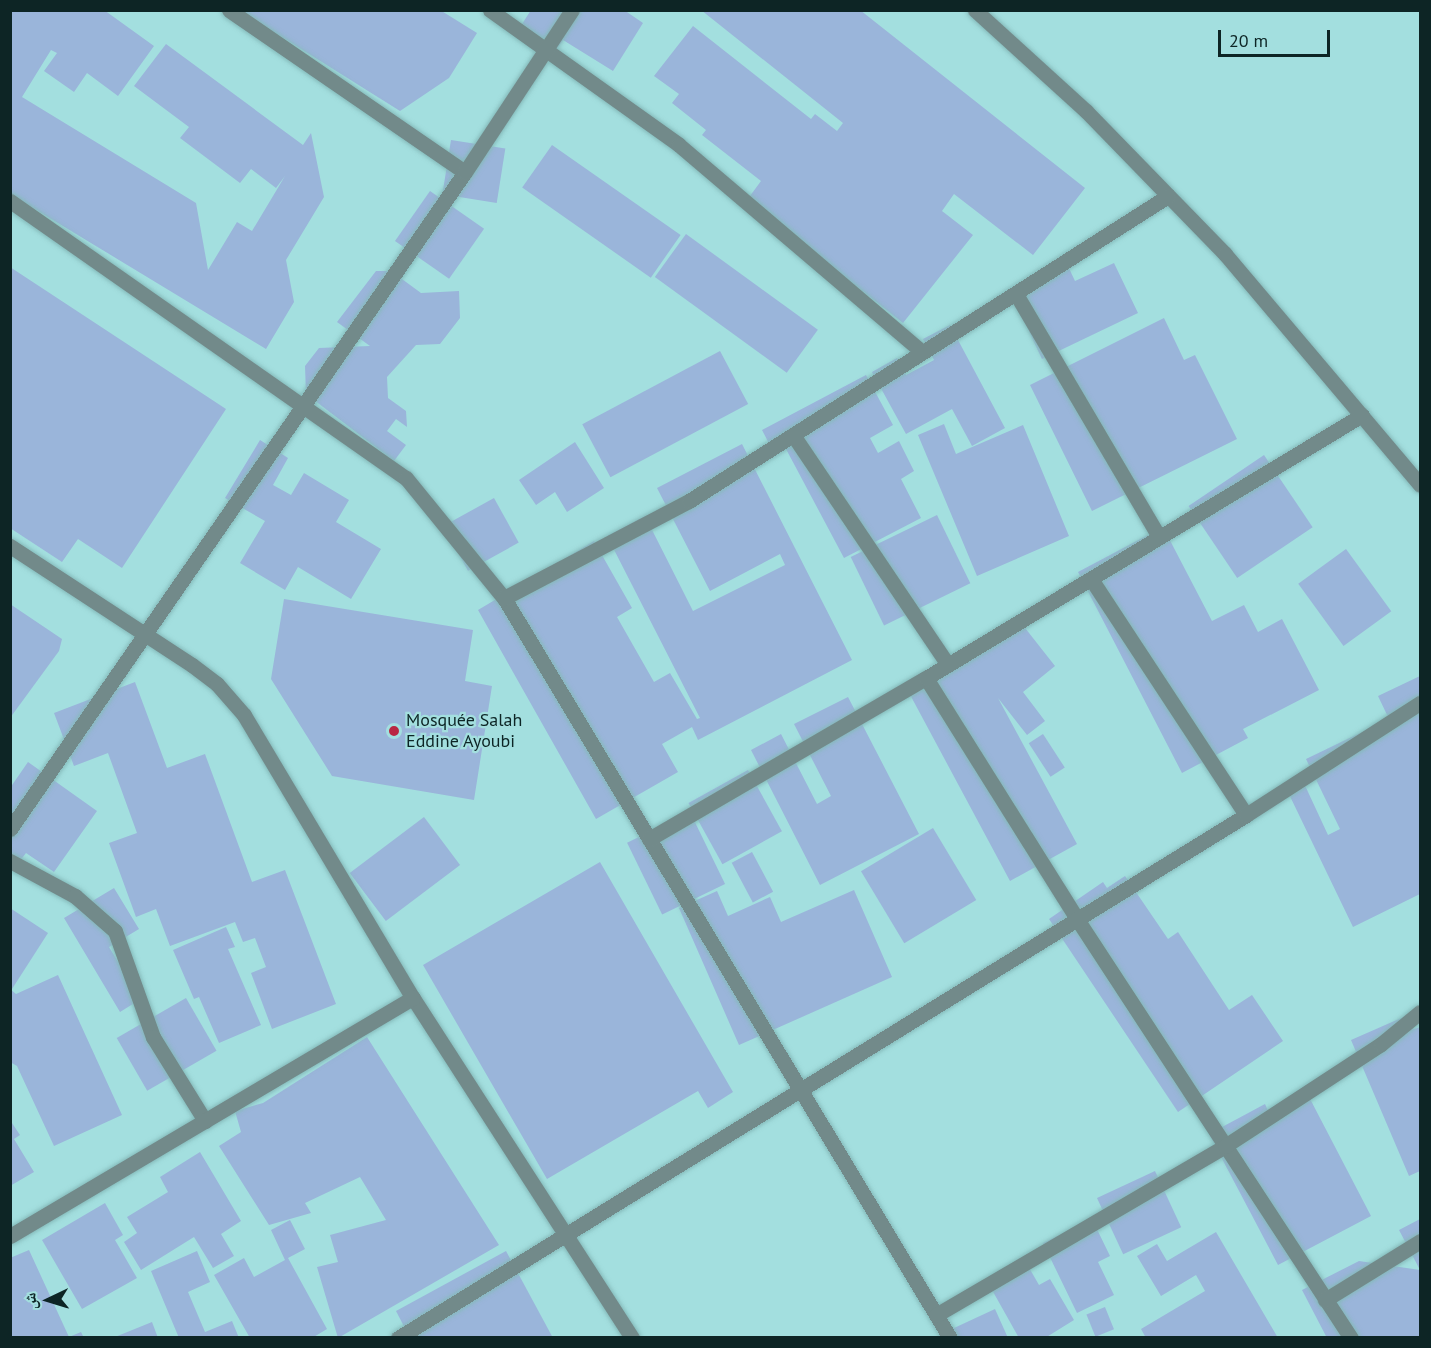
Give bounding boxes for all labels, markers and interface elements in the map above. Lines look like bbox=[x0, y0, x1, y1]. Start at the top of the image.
scale bar bbox=[1221, 18, 1334, 56]
text: 20 m bbox=[1229, 29, 1268, 52]
place label: Mosquée Salah Eddine Ayoubi bbox=[406, 710, 522, 752]
marker: Mosquée Salah Eddine Ayoubi bbox=[387, 724, 401, 738]
north arrow bbox=[18, 1270, 78, 1330]
text: ش bbox=[19, 1292, 41, 1310]

